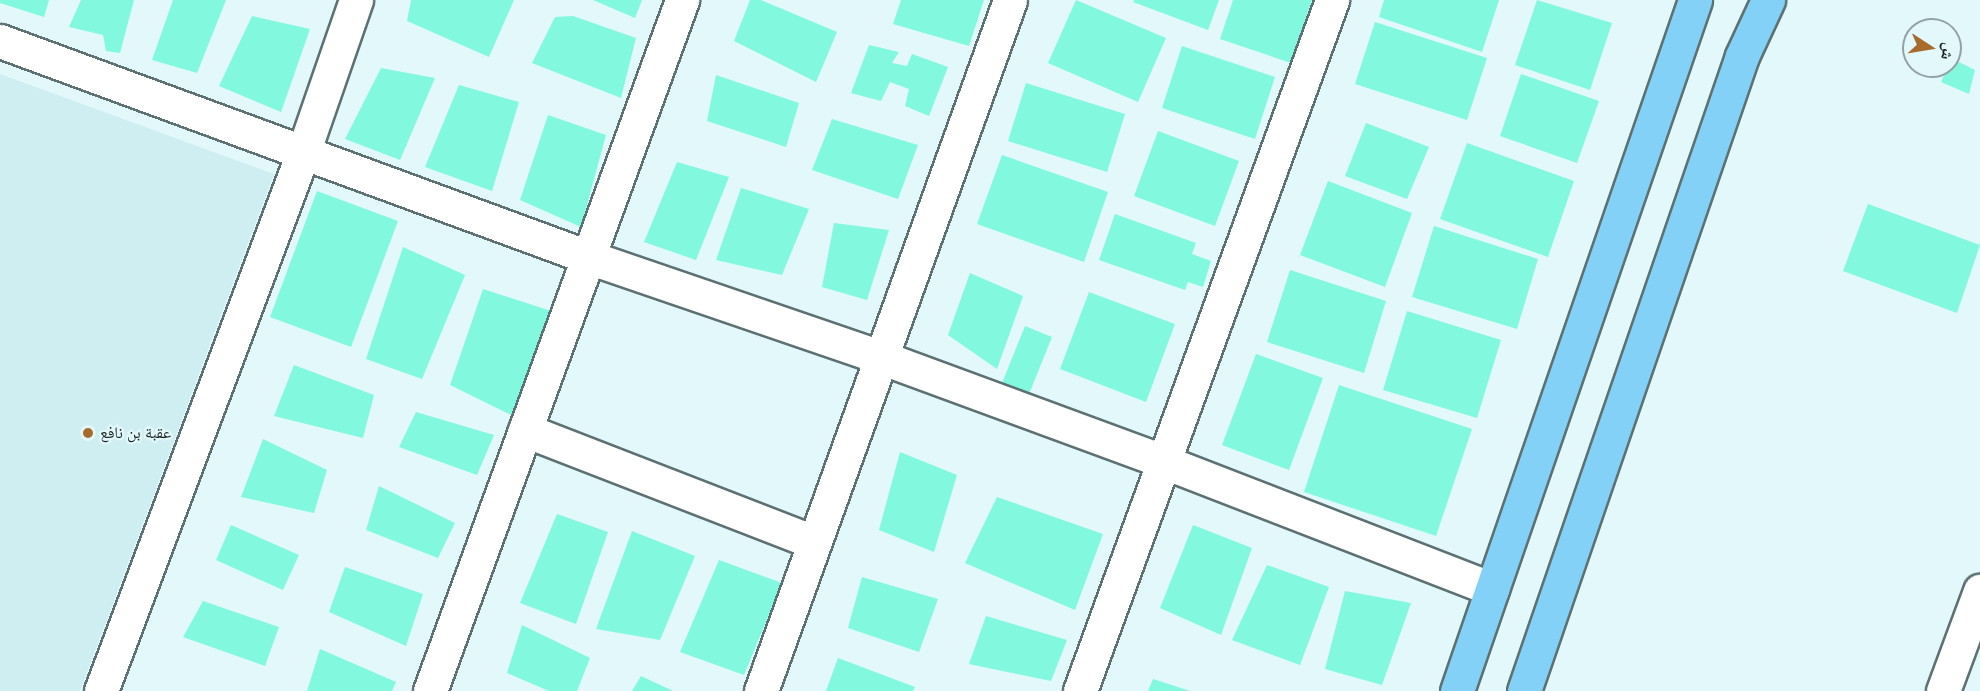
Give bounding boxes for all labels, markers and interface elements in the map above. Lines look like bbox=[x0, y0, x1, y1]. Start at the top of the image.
north arrow bbox=[1902, 18, 1962, 78]
text: ش bbox=[1937, 41, 1959, 62]
place label: عقبة بن نافع bbox=[100, 423, 171, 443]
marker: عقبة بن نافع bbox=[81, 426, 95, 440]

